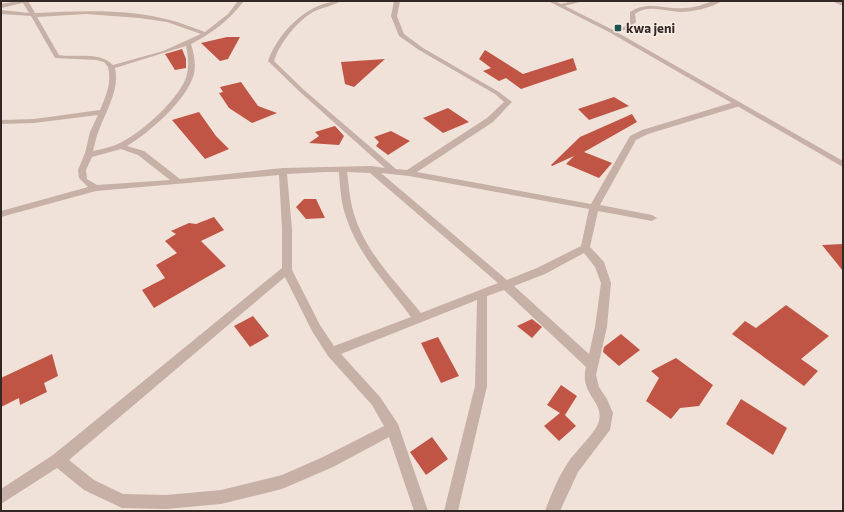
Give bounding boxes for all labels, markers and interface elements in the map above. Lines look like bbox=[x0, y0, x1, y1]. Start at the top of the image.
place label: kwa jeni bbox=[626, 20, 675, 36]
marker: kwa jeni bbox=[613, 23, 623, 33]

